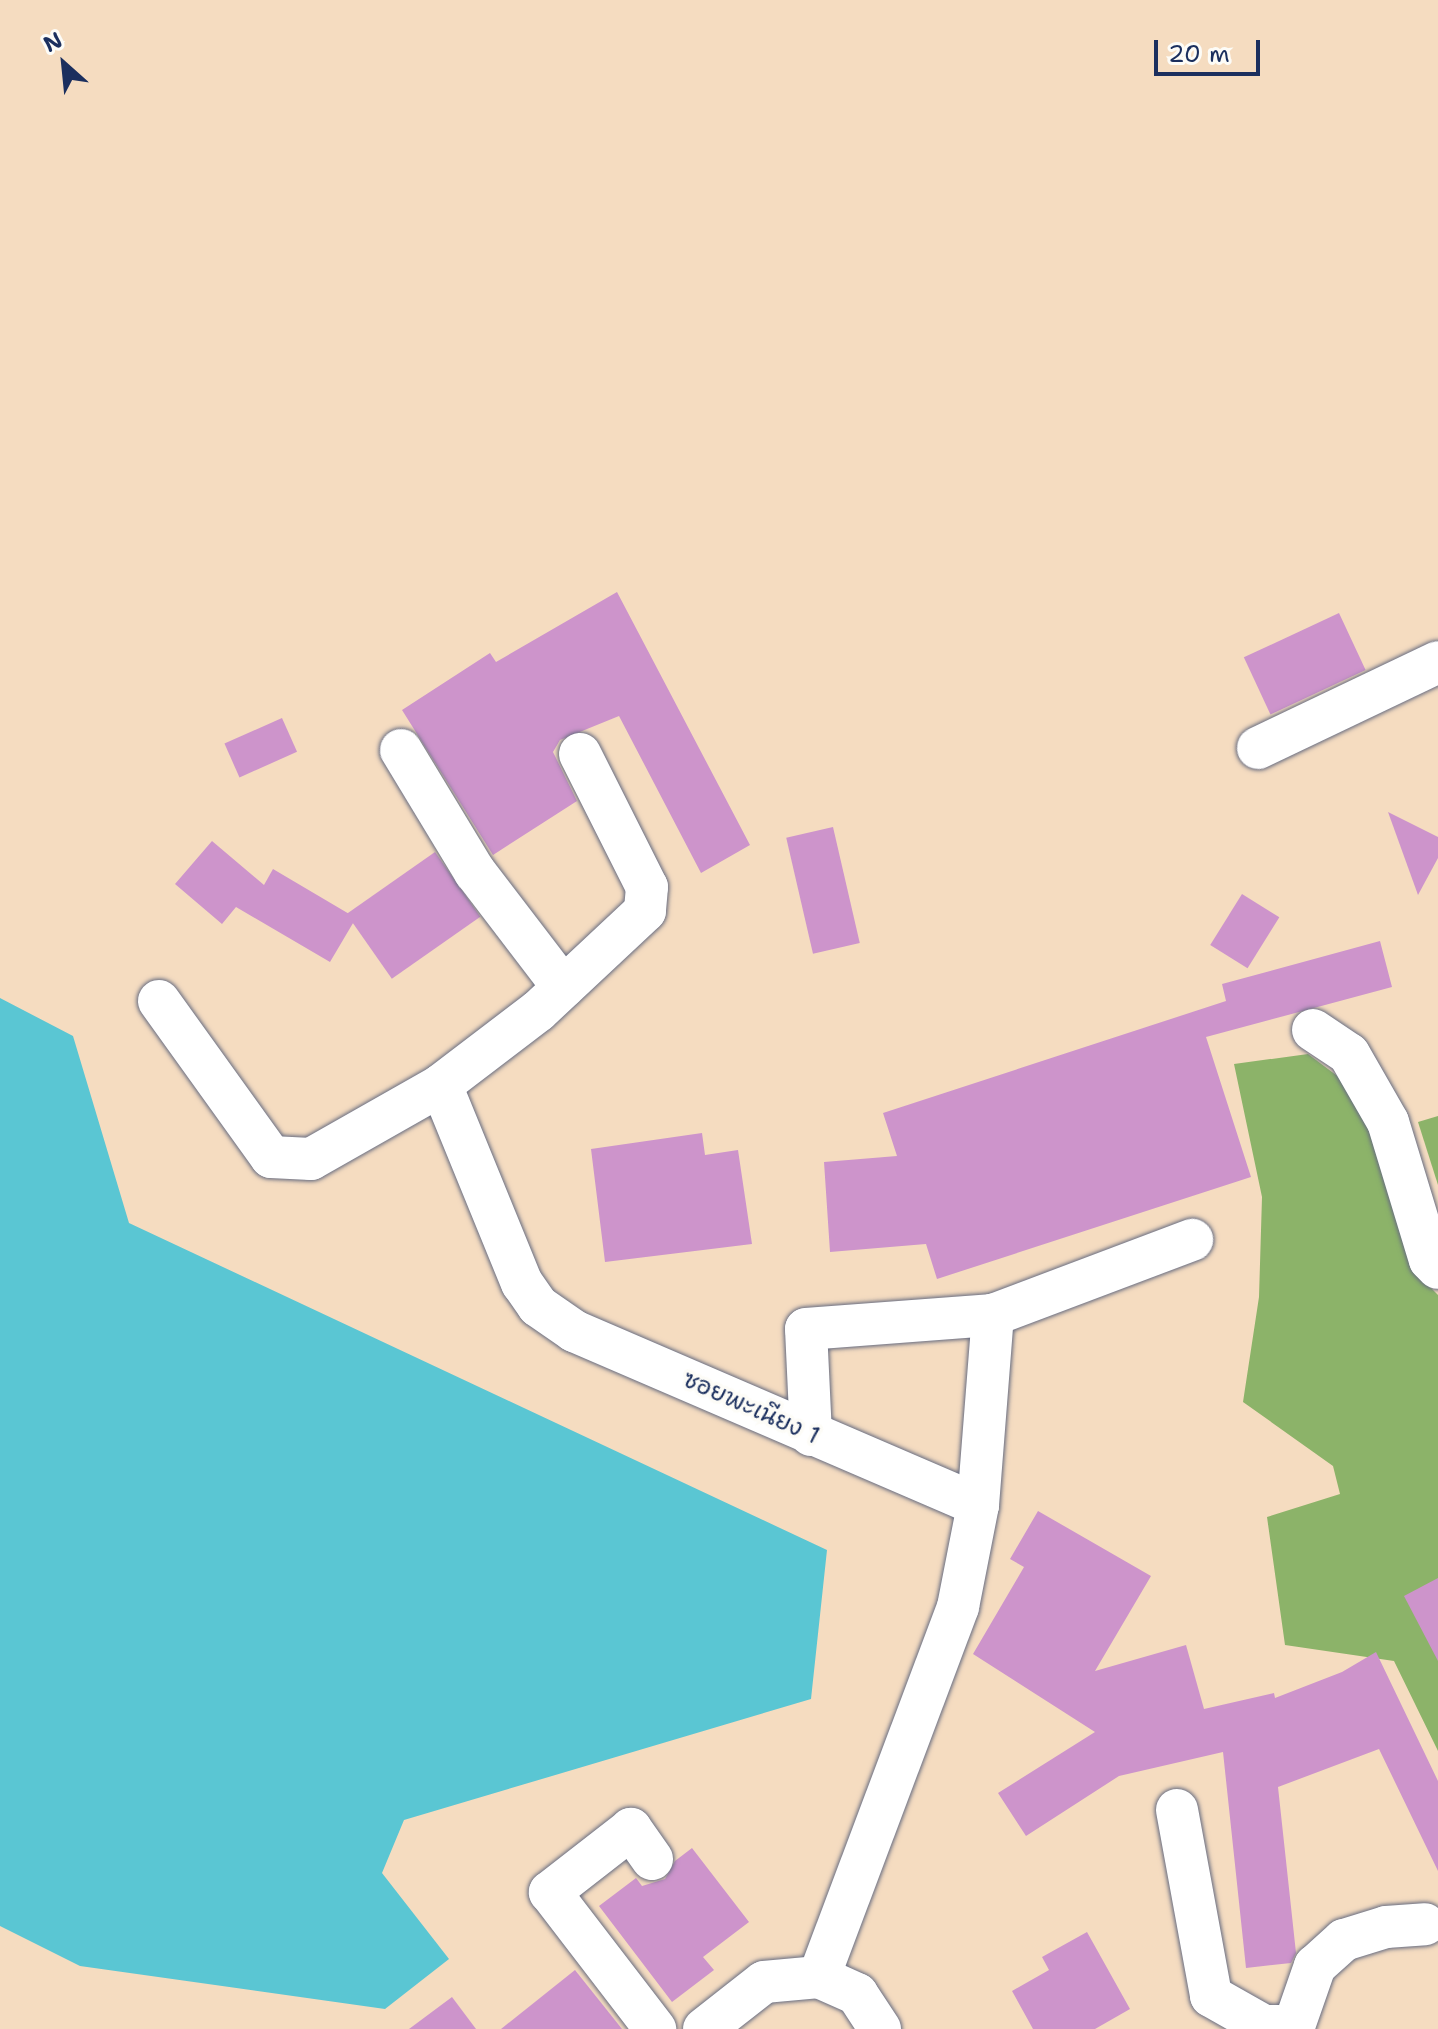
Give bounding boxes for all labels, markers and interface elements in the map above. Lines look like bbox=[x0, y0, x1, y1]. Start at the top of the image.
north arrow bbox=[24, 24, 104, 104]
scale bar bbox=[1158, 24, 1264, 74]
text: N bbox=[39, 25, 67, 59]
text: 20 m bbox=[1168, 38, 1230, 70]
street label: ซอยพะเนียง 1 bbox=[678, 1365, 824, 1451]

